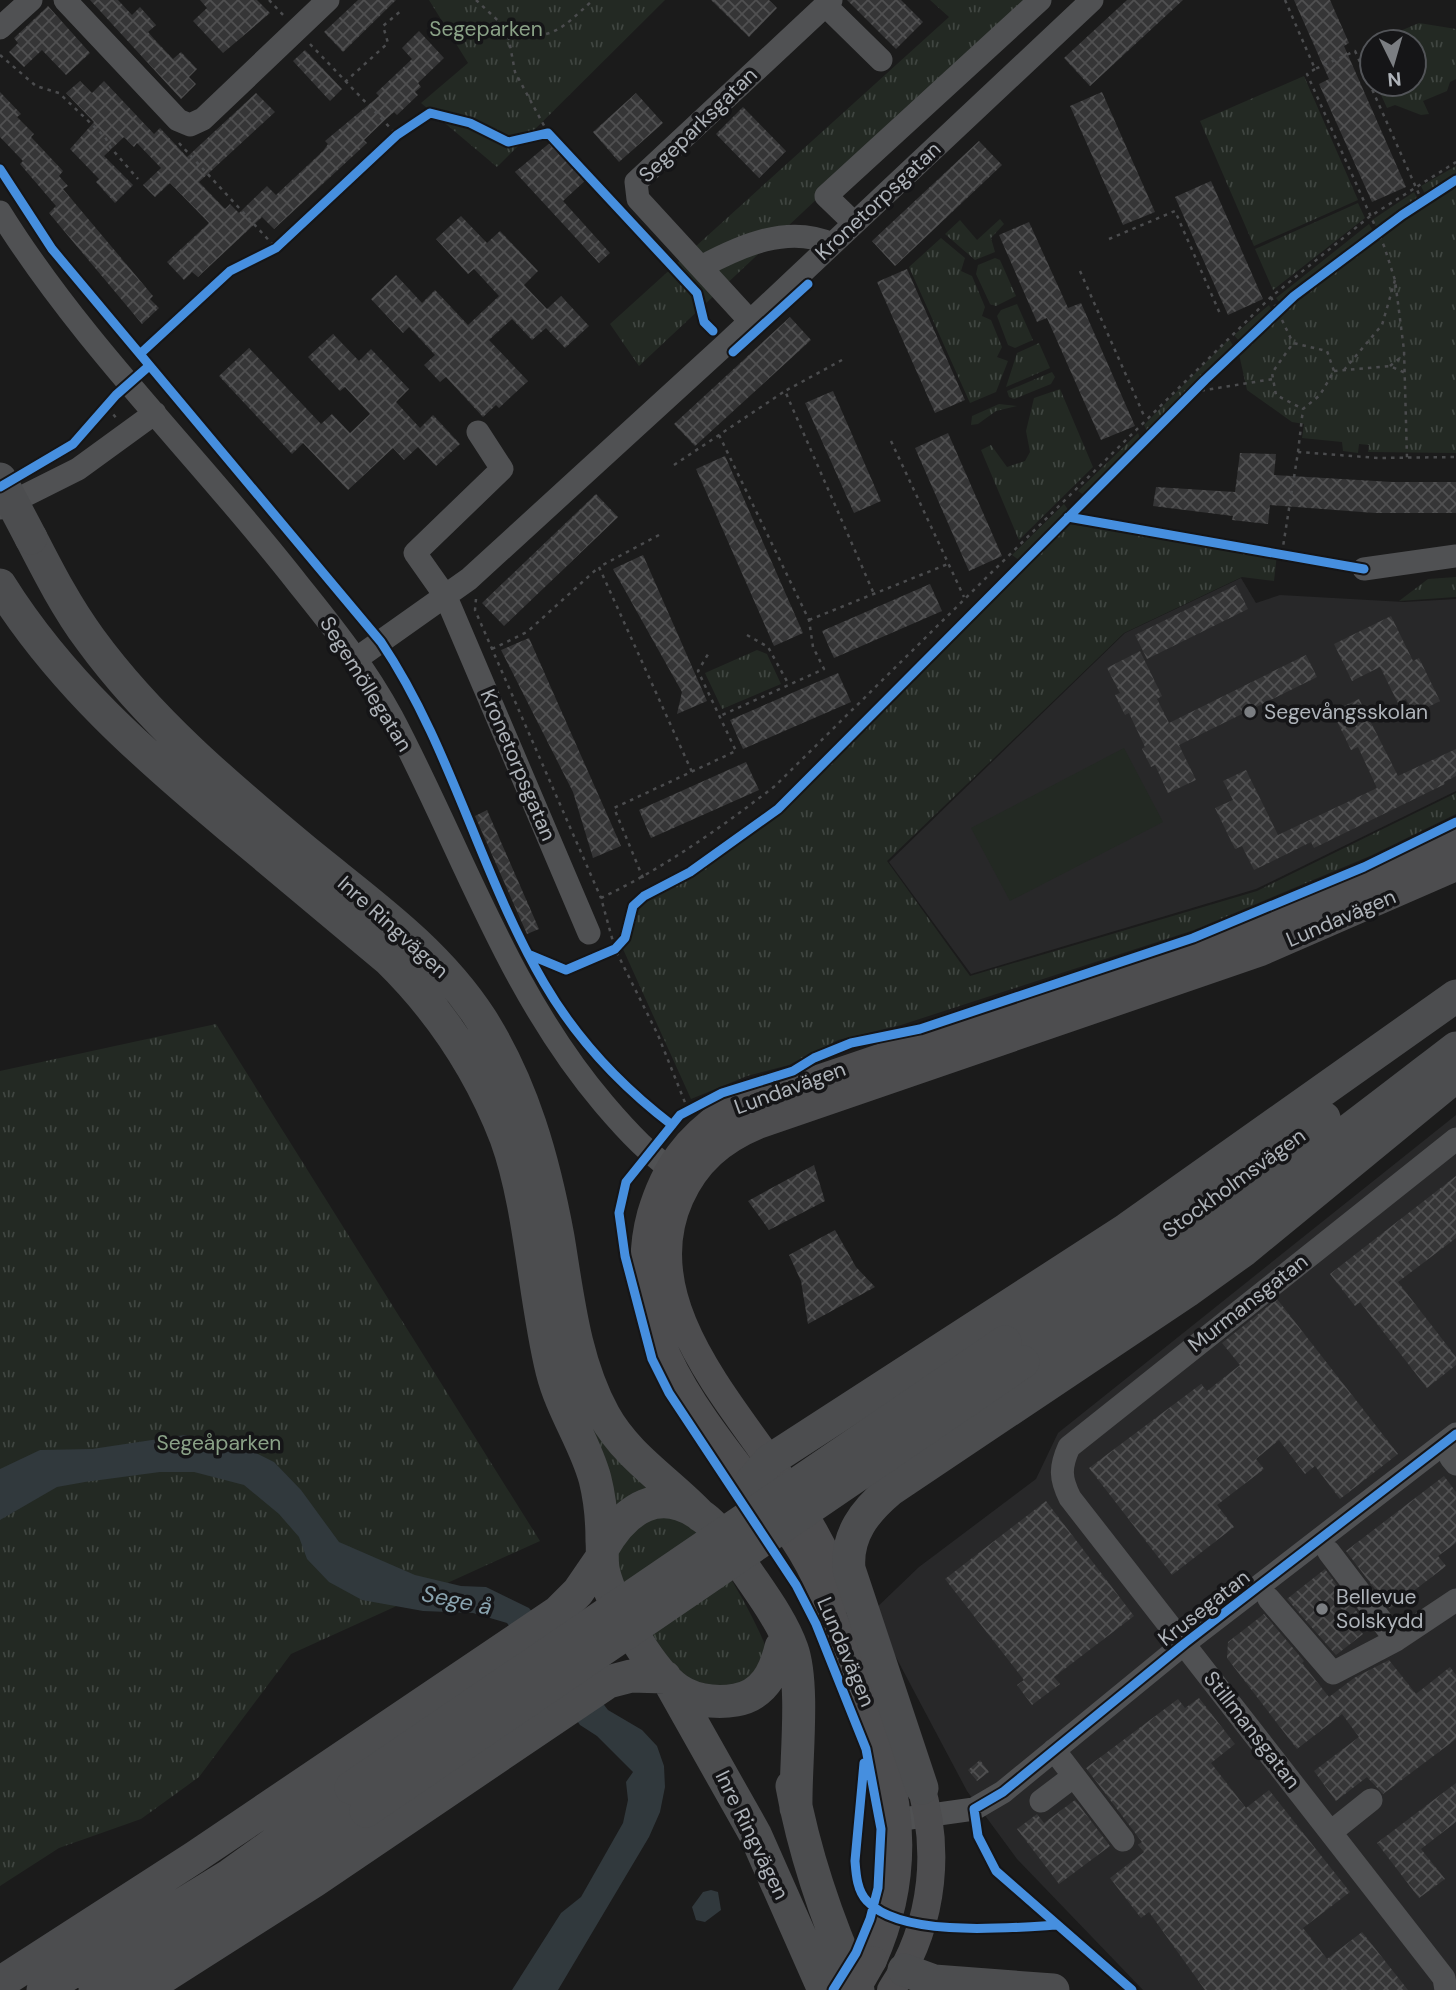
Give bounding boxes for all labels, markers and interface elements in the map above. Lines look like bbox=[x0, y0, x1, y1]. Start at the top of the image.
park label: Segeparken bbox=[429, 15, 543, 43]
north arrow bbox=[1358, 28, 1428, 98]
street label: Segeparksgatan bbox=[633, 61, 763, 189]
text: N bbox=[1386, 66, 1402, 92]
street label: Kronetorpsgatan bbox=[809, 135, 947, 267]
street label: Segemöllegatan bbox=[313, 611, 419, 757]
street label: Kronetorpsgatan bbox=[473, 685, 563, 845]
place label: Segevångsskolan bbox=[1264, 698, 1428, 726]
marker: Segevångsskolan bbox=[1242, 704, 1258, 720]
street label: Inre Ringvägen bbox=[331, 870, 455, 984]
street label: Lundavägen bbox=[1282, 882, 1400, 954]
street label: Lundavägen bbox=[730, 1055, 850, 1121]
street label: Stockholmsvägen bbox=[1157, 1122, 1311, 1244]
street label: Murmansgatan bbox=[1182, 1247, 1314, 1359]
park label: Segeåparken bbox=[157, 1429, 281, 1457]
street label: Krusegatan bbox=[1152, 1563, 1256, 1653]
water label: Sege å bbox=[419, 1578, 495, 1622]
place label: Bellevue Solskydd bbox=[1336, 1583, 1423, 1635]
street label: Lundavägen bbox=[810, 1593, 882, 1711]
marker: Bellevue Solskydd bbox=[1314, 1601, 1330, 1617]
street label: Stillmansgatan bbox=[1197, 1665, 1307, 1795]
street label: Inre Ringvägen bbox=[709, 1766, 795, 1904]

